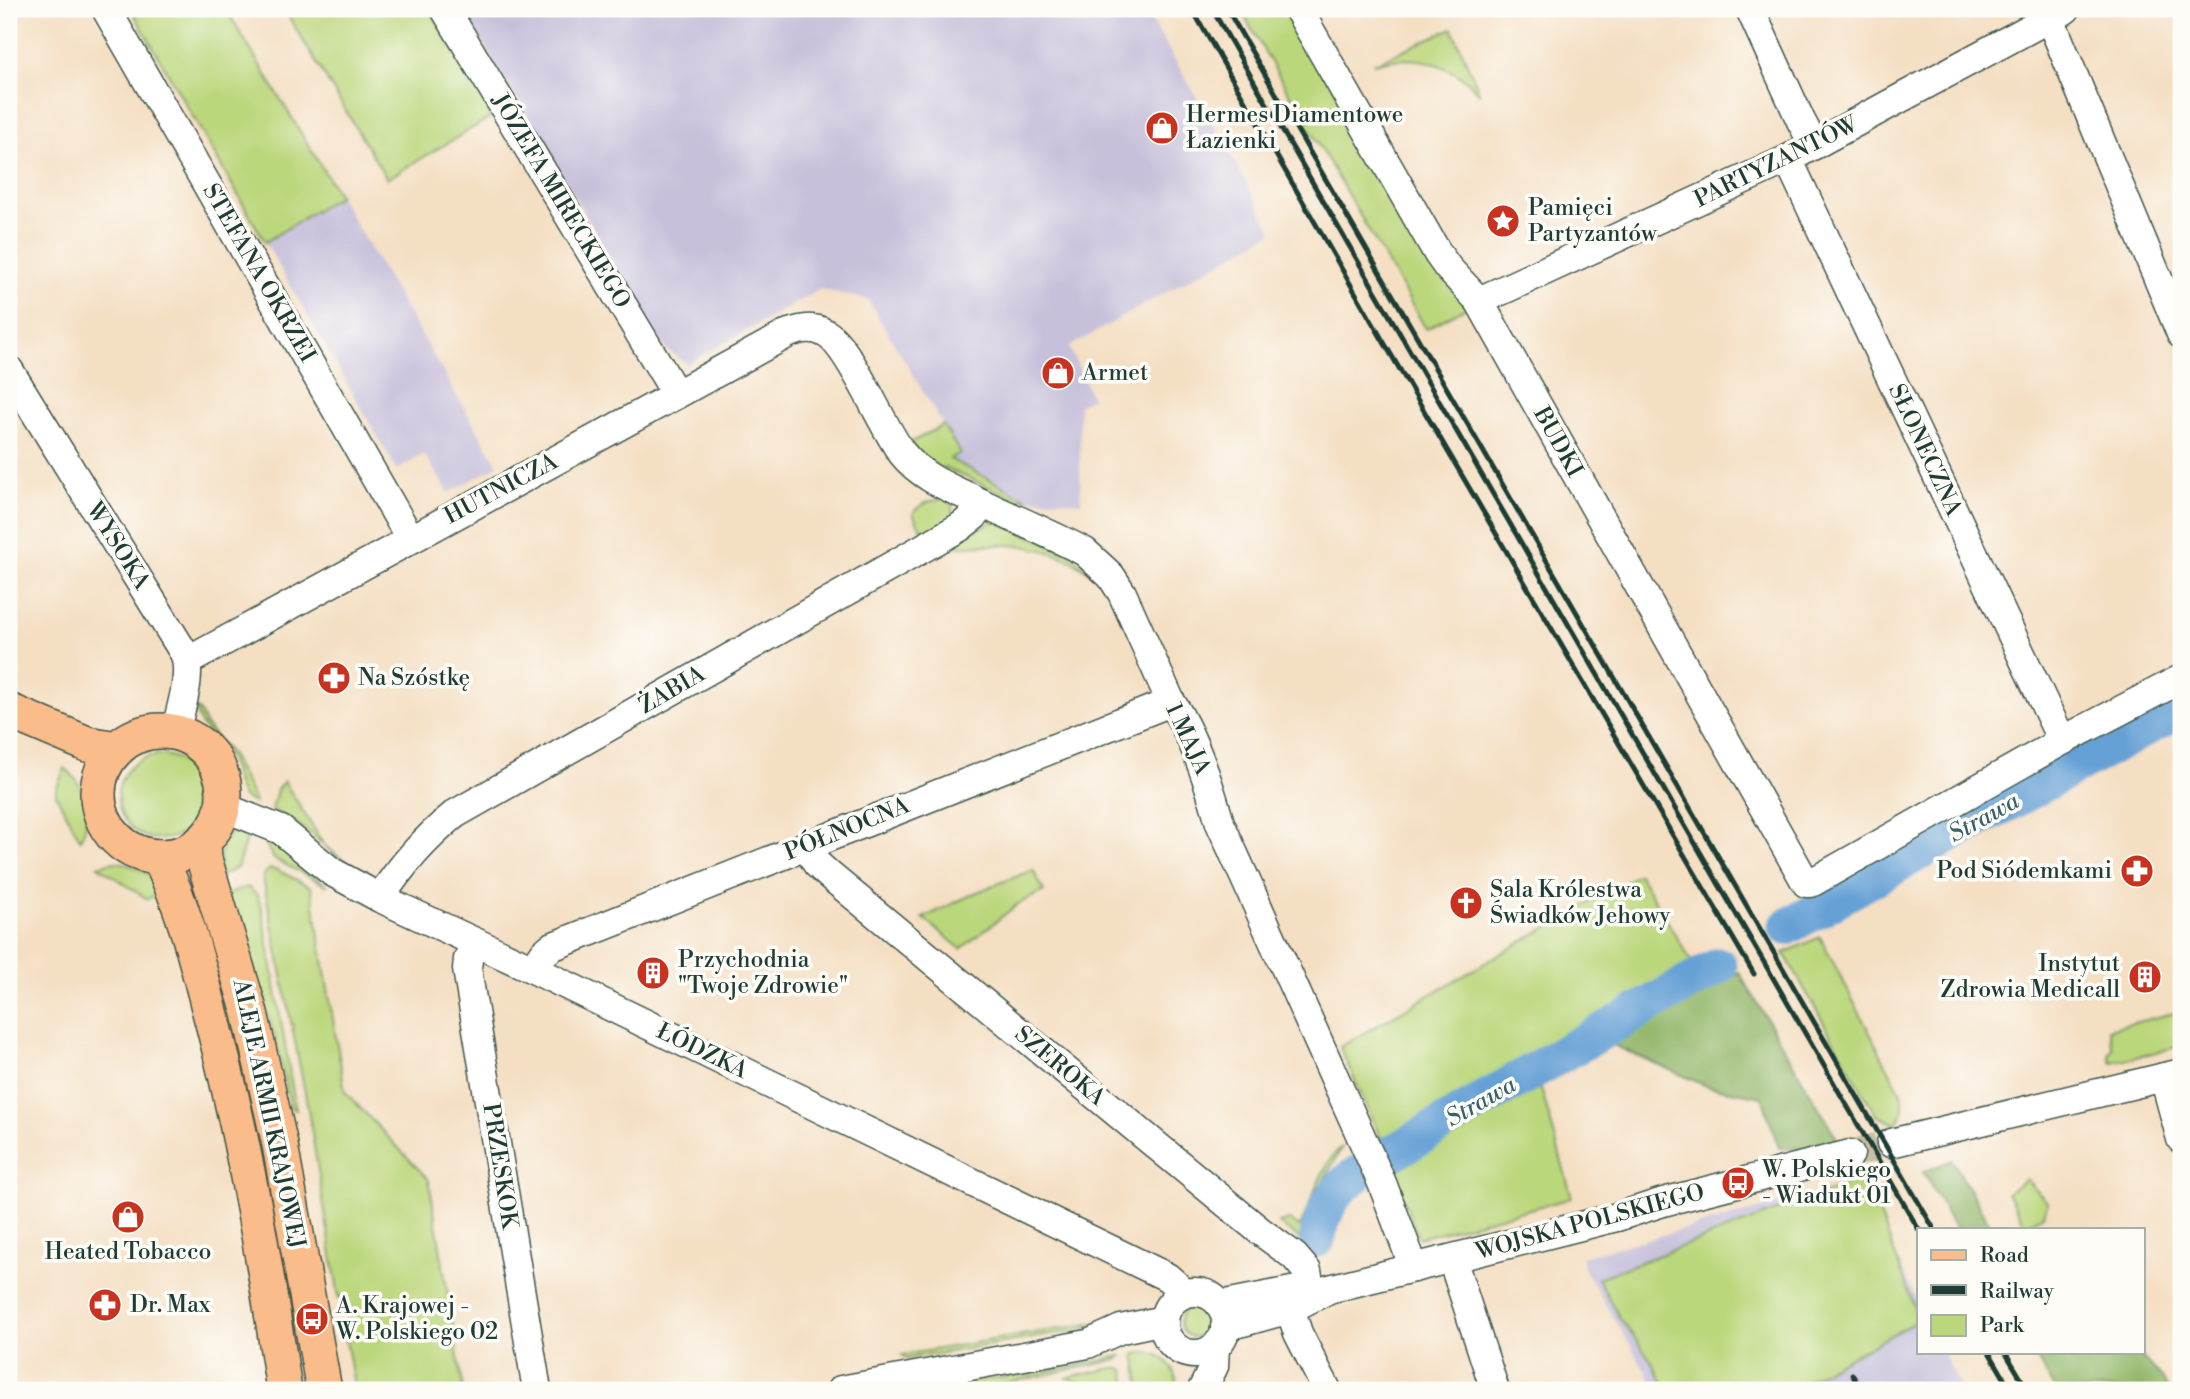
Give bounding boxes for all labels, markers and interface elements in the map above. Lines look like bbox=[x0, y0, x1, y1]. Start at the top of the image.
street label: JÓZEFA MIRECKIEGO bbox=[485, 86, 639, 313]
place label: Hermes Diamentowe Łazienki bbox=[1186, 101, 1403, 155]
street label: PARTYZANTÓW bbox=[1688, 107, 1863, 214]
shop icon: Hermes Diamentowe Łazienki bbox=[1143, 109, 1181, 147]
street label: STEFANA OKRZEI bbox=[196, 179, 322, 368]
place label: Pamięci Partyzantów bbox=[1528, 194, 1658, 248]
place icon: Pamięci Partyzantów bbox=[1484, 202, 1522, 240]
shop icon: Armet bbox=[1039, 354, 1077, 392]
place label: Armet bbox=[1081, 359, 1148, 387]
street label: SŁONECZNA bbox=[1882, 380, 1968, 522]
street label: BUDKI bbox=[1527, 401, 1589, 482]
street label: HUTNICZA bbox=[440, 447, 563, 530]
street label: WYSOKA bbox=[80, 496, 156, 596]
street label: ŻABIA bbox=[633, 658, 711, 720]
pharmacy icon: Na Szóstkę bbox=[315, 659, 353, 697]
place label: Na Szóstkę bbox=[358, 664, 470, 692]
street label: 1 MAJA bbox=[1159, 699, 1217, 781]
water label: Strawa bbox=[1943, 786, 2025, 850]
street label: PÓŁNOCNA bbox=[779, 788, 915, 867]
pharmacy icon: Pod Siódemkami bbox=[2118, 852, 2156, 890]
place label: Pod Siódemkami bbox=[1936, 857, 2112, 885]
place label: Sala Królestwa Świadków Jehowy bbox=[1490, 876, 1671, 930]
church icon: Sala Królestwa Świadków Jehowy bbox=[1447, 884, 1485, 922]
place label: Przychodnia "Twoje Zdrowie" bbox=[678, 946, 848, 1000]
place label: Instytut Zdrowia Medicall bbox=[1941, 950, 2120, 1004]
building icon: Przychodnia "Twoje Zdrowie" bbox=[634, 954, 672, 992]
building icon: Instytut Zdrowia Medicall bbox=[2126, 958, 2164, 996]
street label: ALEJE ARMII KRAJOWEJ bbox=[226, 976, 311, 1251]
street label: ŁÓDZKA bbox=[652, 1014, 754, 1086]
street label: SZEROKA bbox=[1009, 1020, 1112, 1113]
water label: Strawa bbox=[1440, 1070, 1522, 1134]
street label: PRZESKOK bbox=[476, 1101, 524, 1233]
place label: W. Polskiego - Wiadukt 01 bbox=[1761, 1156, 1891, 1210]
bus stop icon: W. Polskiego - Wiadukt 01 bbox=[1719, 1164, 1757, 1202]
street label: WOJSKA POLSKIEGO bbox=[1472, 1178, 1707, 1266]
shop icon: Heated Tobacco bbox=[109, 1198, 147, 1236]
legend bbox=[1917, 1228, 2144, 1354]
place label: Heated Tobacco bbox=[45, 1238, 211, 1266]
text: Road bbox=[1980, 1243, 2029, 1269]
text: Railway bbox=[1980, 1279, 2055, 1305]
pharmacy icon: Dr. Max bbox=[86, 1286, 124, 1324]
place label: Dr. Max bbox=[130, 1291, 211, 1319]
place label: A. Krajowej - W. Polskiego 02 bbox=[335, 1292, 498, 1346]
bus stop icon: A. Krajowej - W. Polskiego 02 bbox=[293, 1300, 331, 1338]
text: Park bbox=[1980, 1313, 2025, 1339]

